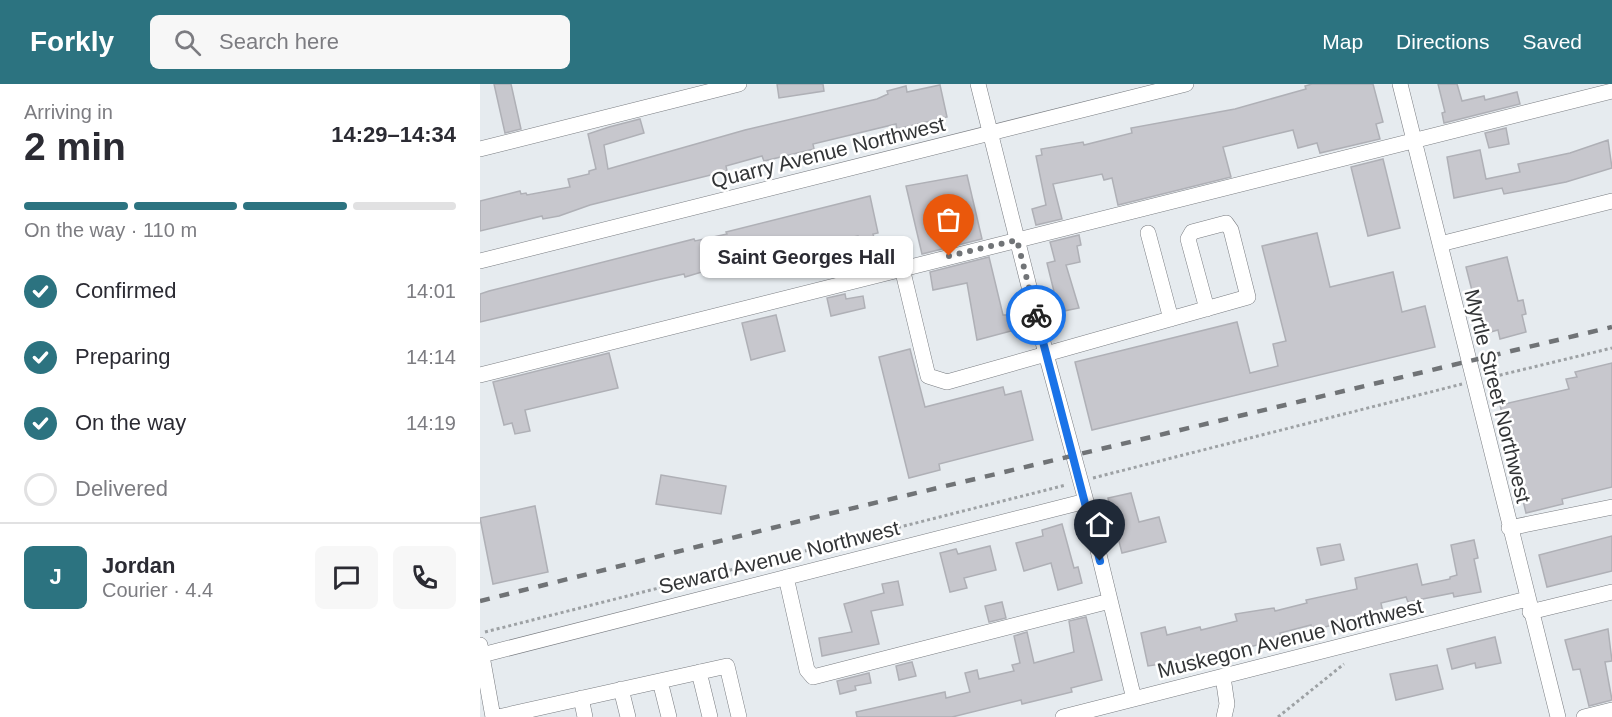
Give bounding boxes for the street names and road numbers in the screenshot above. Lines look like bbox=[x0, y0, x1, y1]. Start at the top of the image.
street label: Quarry Avenue Northwest bbox=[709, 112, 947, 192]
street label: Myrtle Street Northwest bbox=[1460, 287, 1536, 505]
street label: Seward Avenue Northwest bbox=[656, 516, 902, 598]
street label: Muskegon Avenue Northwest bbox=[1155, 594, 1425, 682]

